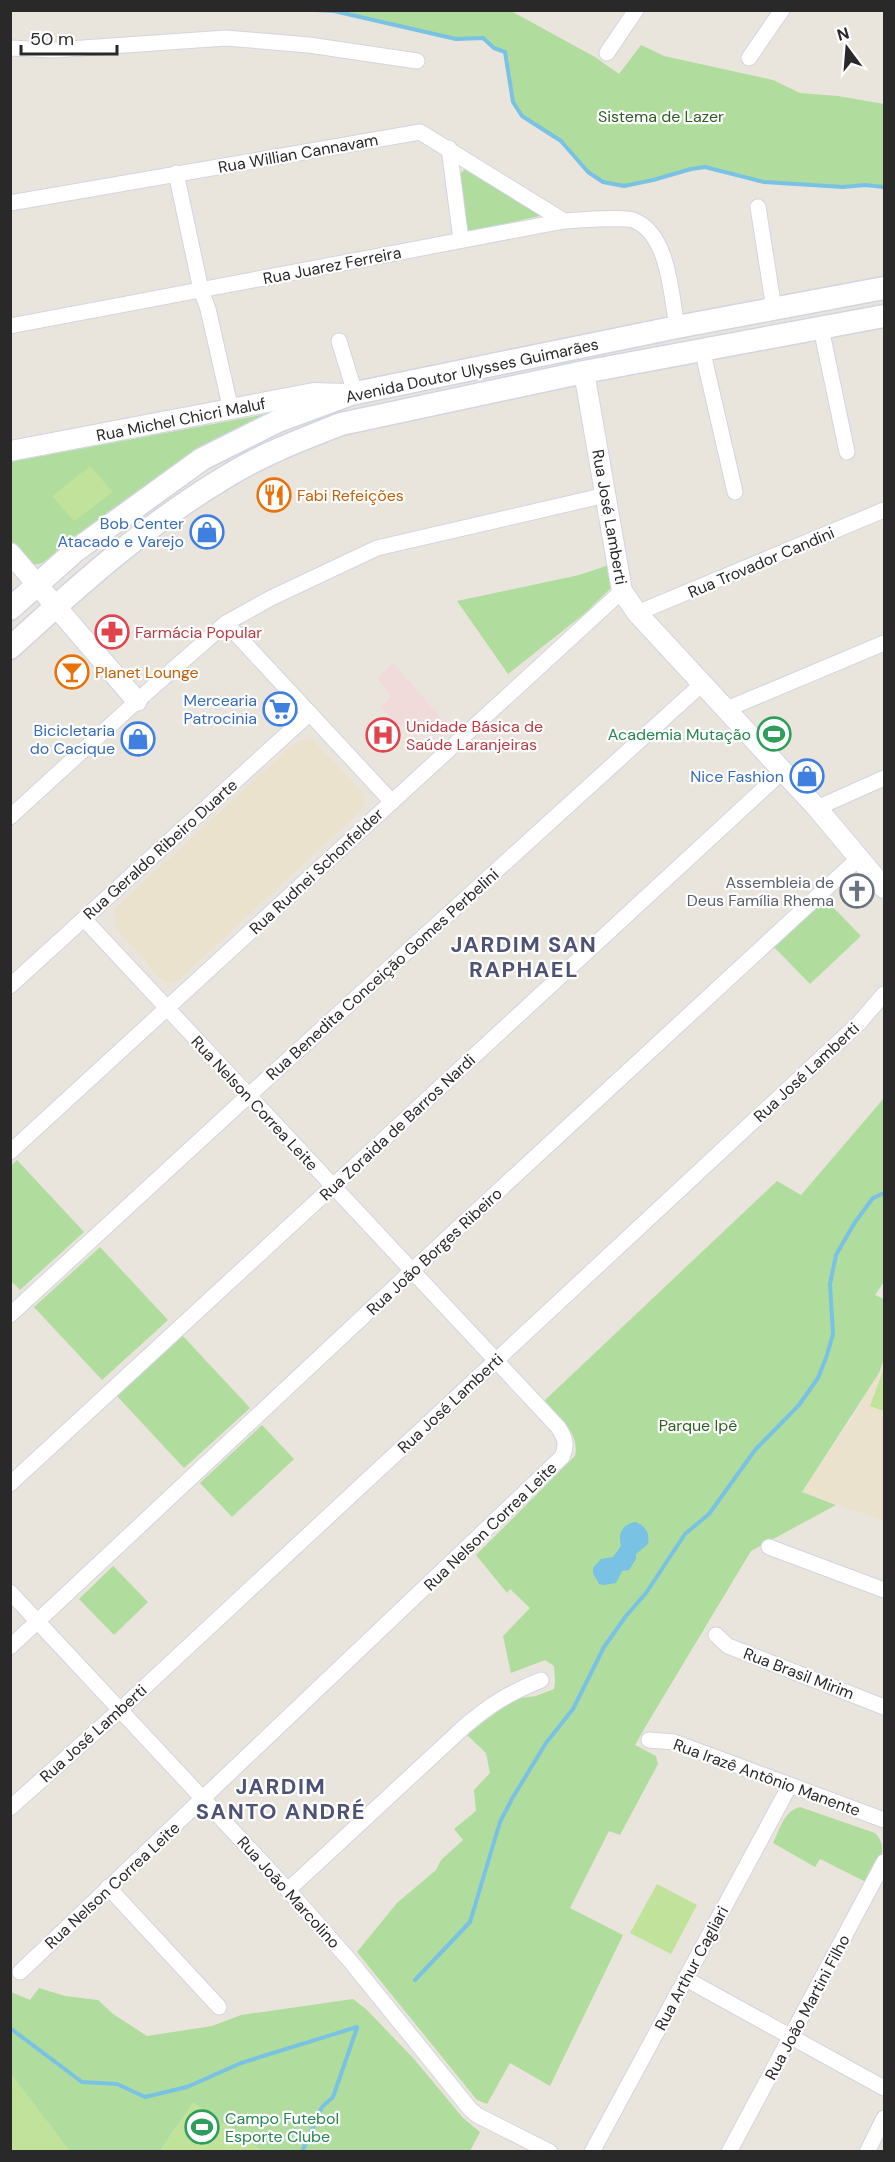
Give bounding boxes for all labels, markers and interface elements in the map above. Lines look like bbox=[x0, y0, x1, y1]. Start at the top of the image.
scale bar bbox=[21, 18, 117, 56]
north arrow bbox=[817, 18, 877, 78]
text: N bbox=[834, 22, 852, 46]
text: 50 m bbox=[30, 27, 74, 51]
park label: Sistema de Lazer bbox=[598, 106, 724, 127]
street label: Rua Willian Cannavam bbox=[216, 129, 380, 178]
street label: Rua Juarez Ferreira bbox=[261, 242, 403, 289]
street label: Avenida Doutor Ulysses Guimarães bbox=[344, 333, 601, 408]
street label: Rua Michel Chicri Maluf bbox=[95, 393, 268, 446]
street label: Rua José Lamberti bbox=[587, 448, 632, 586]
restaurant icon: Fabi Refeições bbox=[256, 477, 292, 513]
place label: Fabi Refeições bbox=[297, 485, 404, 506]
place label: Bob Center Atacado e Varejo bbox=[58, 513, 184, 552]
shop icon: Bob Center Atacado e Varejo bbox=[189, 514, 225, 550]
street label: Rua Trovador Candini bbox=[685, 522, 838, 603]
pharmacy icon: Farmácia Popular bbox=[94, 614, 130, 650]
place label: Farmácia Popular bbox=[135, 622, 262, 643]
bar icon: Planet Lounge bbox=[54, 654, 90, 690]
place label: Planet Lounge bbox=[95, 662, 199, 683]
place label: Mercearia Patrocinia bbox=[183, 690, 257, 729]
supermarket icon: Mercearia Patrocinia bbox=[262, 691, 298, 727]
place label: Unidade Básica de Saúde Laranjeiras bbox=[406, 716, 543, 755]
sports icon: Academia Mutação bbox=[756, 716, 792, 752]
hospital icon: Unidade Básica de Saúde Laranjeiras bbox=[365, 717, 401, 753]
place label: Bicicletaria do Cacique bbox=[30, 720, 115, 759]
shop icon: Bicicletaria do Cacique bbox=[120, 721, 156, 757]
place label: Academia Mutação bbox=[608, 724, 751, 745]
shop icon: Nice Fashion bbox=[789, 758, 825, 794]
place label: Nice Fashion bbox=[690, 766, 784, 787]
street label: Rua Geraldo Ribeiro Duarte bbox=[79, 775, 242, 924]
street label: Rua Rudnei Schonfelder bbox=[245, 804, 388, 939]
street label: Rua Benedita Conceição Gomes Perbelini bbox=[262, 864, 503, 1085]
place label: Assembleia de Deus Família Rhema bbox=[687, 872, 834, 911]
church icon: Assembleia de Deus Família Rhema bbox=[839, 873, 875, 909]
district label: JARDIM SAN RAPHAEL bbox=[451, 930, 597, 984]
street label: Rua José Lamberti bbox=[749, 1018, 864, 1127]
street label: Rua Nelson Correa Leite bbox=[187, 1031, 323, 1175]
street label: Rua Zoraida de Barros Nardi bbox=[315, 1050, 480, 1205]
street label: Rua João Borges Ribeiro bbox=[362, 1183, 507, 1320]
street label: Rua José Lamberti bbox=[393, 1349, 508, 1458]
park label: Parque Ipê bbox=[659, 1415, 737, 1436]
street label: Rua Nelson Correa Leite bbox=[419, 1457, 561, 1595]
street label: Rua Brasil Mirim bbox=[740, 1643, 857, 1704]
street label: Rua José Lamberti bbox=[35, 1680, 151, 1787]
street label: Rua Irazê Antônio Manente bbox=[670, 1734, 863, 1821]
district label: JARDIM SANTO ANDRÉ bbox=[196, 1772, 366, 1826]
street label: Rua Nelson Correa Leite bbox=[40, 1817, 184, 1953]
street label: Rua João Marcolino bbox=[233, 1832, 345, 1953]
street label: Rua Arthur Cagliari bbox=[650, 1902, 733, 2034]
street label: Rua João Martini Filho bbox=[760, 1931, 855, 2084]
place label: Campo Futebol Esporte Clube bbox=[225, 2108, 339, 2147]
sports icon: Campo Futebol Esporte Clube bbox=[184, 2109, 220, 2145]

